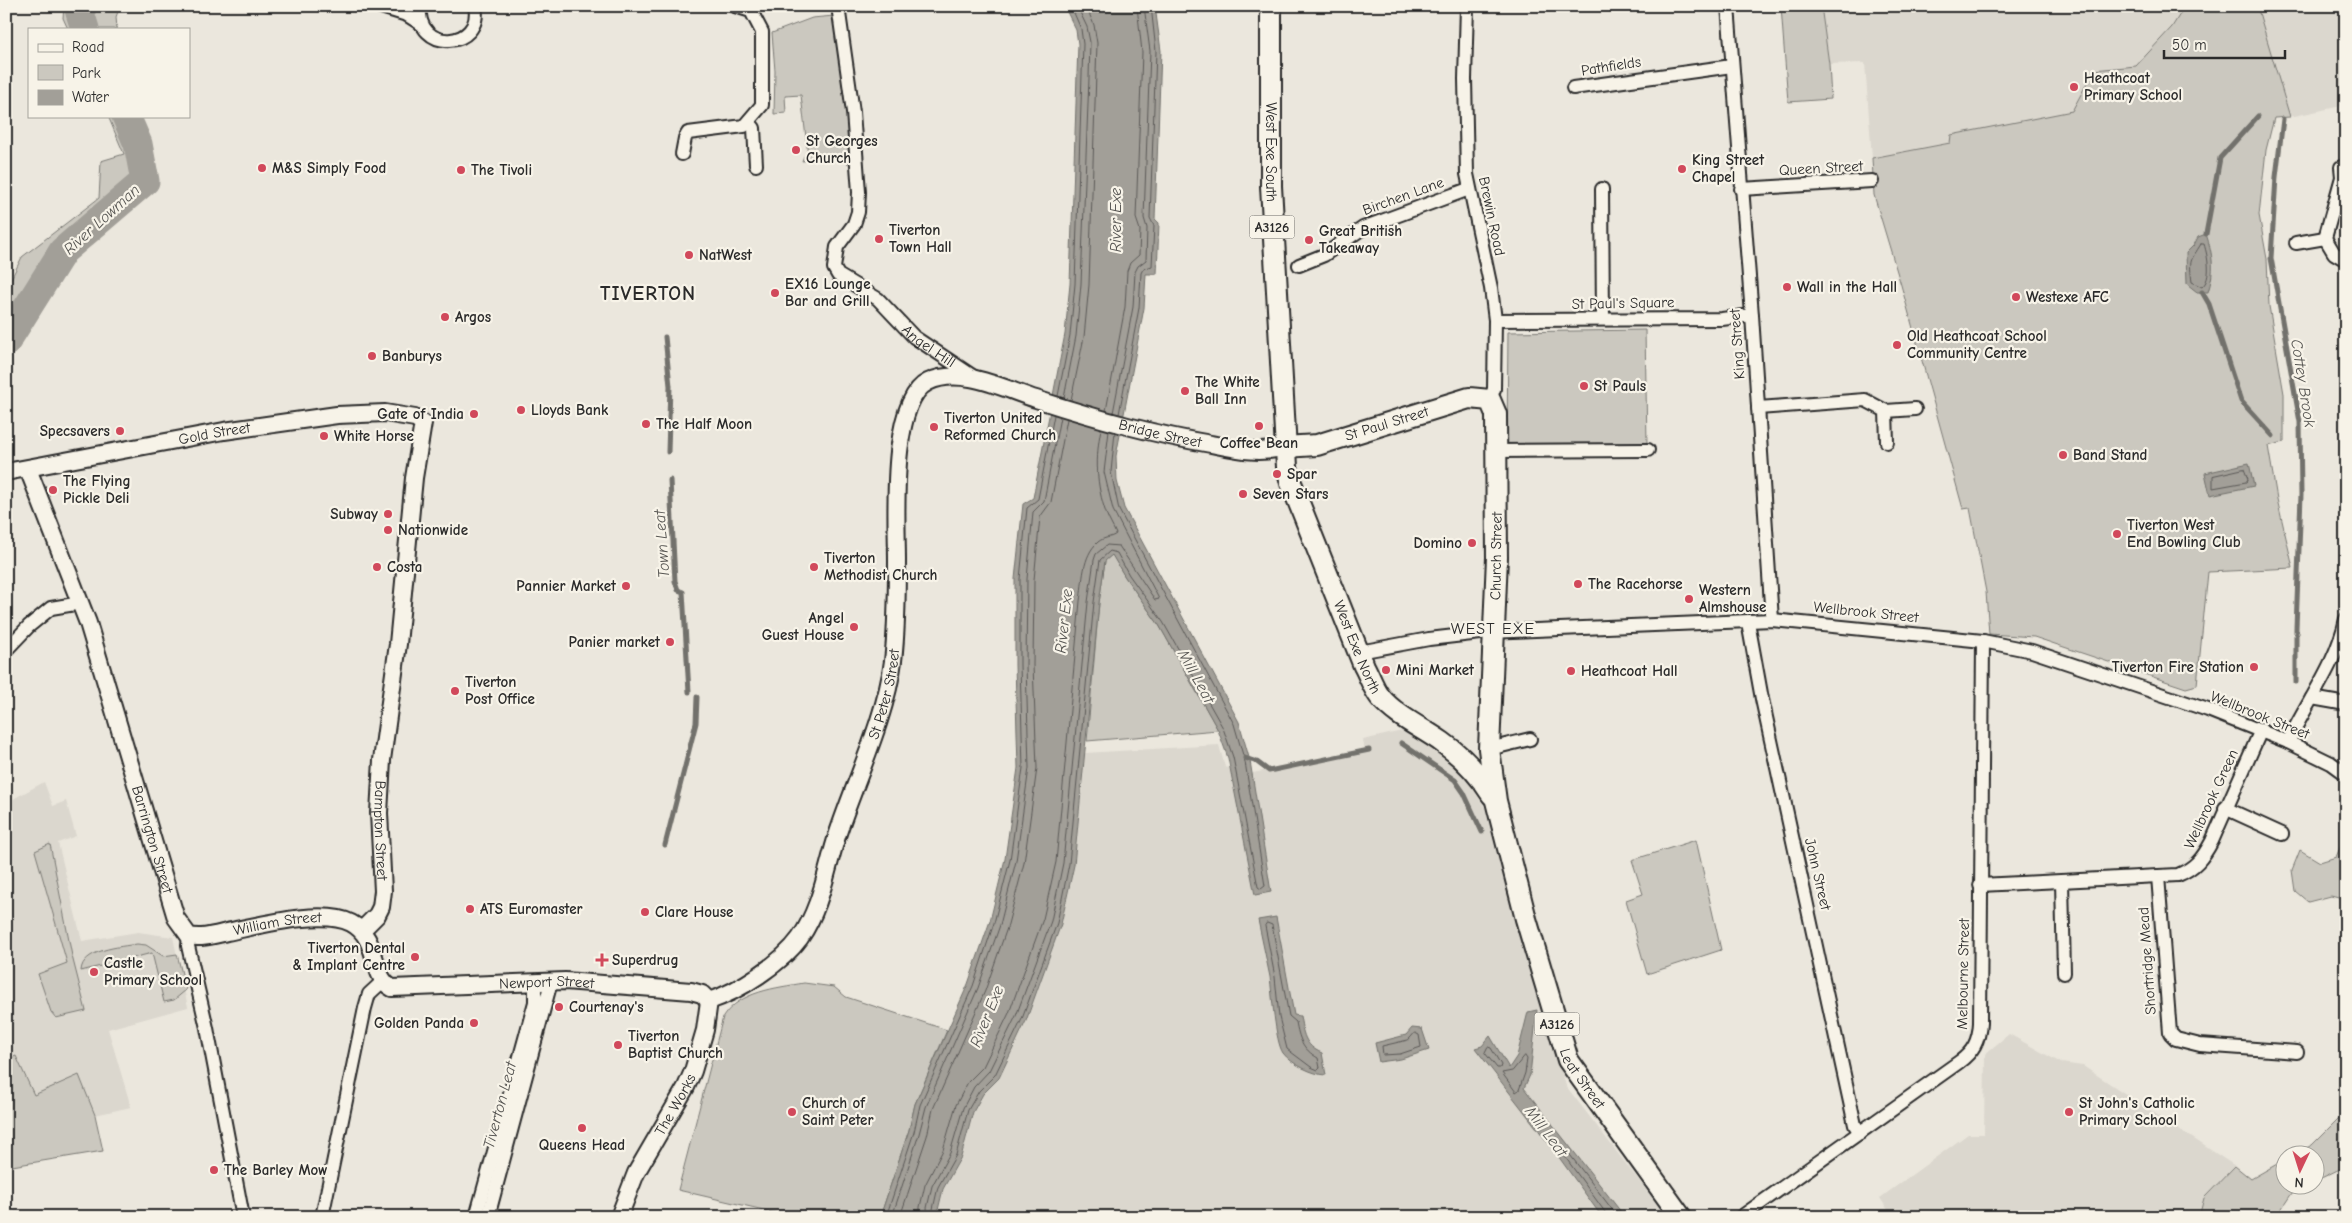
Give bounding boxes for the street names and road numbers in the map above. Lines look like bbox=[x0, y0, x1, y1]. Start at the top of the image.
street label: Pathfields bbox=[1580, 52, 1642, 80]
street label: West Exe South bbox=[1262, 102, 1281, 202]
street label: Queen Street bbox=[1778, 157, 1864, 179]
street label: Birchen Lane bbox=[1360, 173, 1447, 219]
street label: Brewin Road bbox=[1475, 175, 1509, 257]
road number: A3126 bbox=[1250, 216, 1294, 238]
street label: St Paul's Square bbox=[1571, 293, 1675, 313]
street label: King Street bbox=[1726, 307, 1748, 380]
street label: Angel Hill bbox=[898, 321, 959, 371]
street label: St Paul Street bbox=[1343, 402, 1431, 445]
street label: Bridge Street bbox=[1117, 415, 1204, 451]
street label: Gold Street bbox=[177, 418, 252, 448]
street label: Church Street bbox=[1486, 511, 1506, 600]
street label: West Exe North bbox=[1330, 598, 1385, 697]
street label: Wellbrook Street bbox=[1813, 598, 1920, 627]
street label: St Peter Street bbox=[864, 647, 903, 742]
street label: Wellbrook Street bbox=[2208, 687, 2313, 743]
street label: Wellbrook Green bbox=[2180, 746, 2242, 852]
street label: Bampton Street bbox=[370, 780, 391, 882]
street label: Barrington Street bbox=[128, 783, 177, 896]
street label: John Street bbox=[1801, 836, 1835, 913]
street label: Shortridge Mead bbox=[2134, 906, 2160, 1016]
street label: William Street bbox=[231, 908, 322, 939]
street label: Melbourne Street bbox=[1953, 917, 1973, 1030]
street label: Newport Street bbox=[499, 972, 596, 993]
road number: A3126 bbox=[1534, 1012, 1580, 1036]
street label: Leat Street bbox=[1556, 1046, 1609, 1113]
street label: The Works bbox=[651, 1071, 700, 1139]

